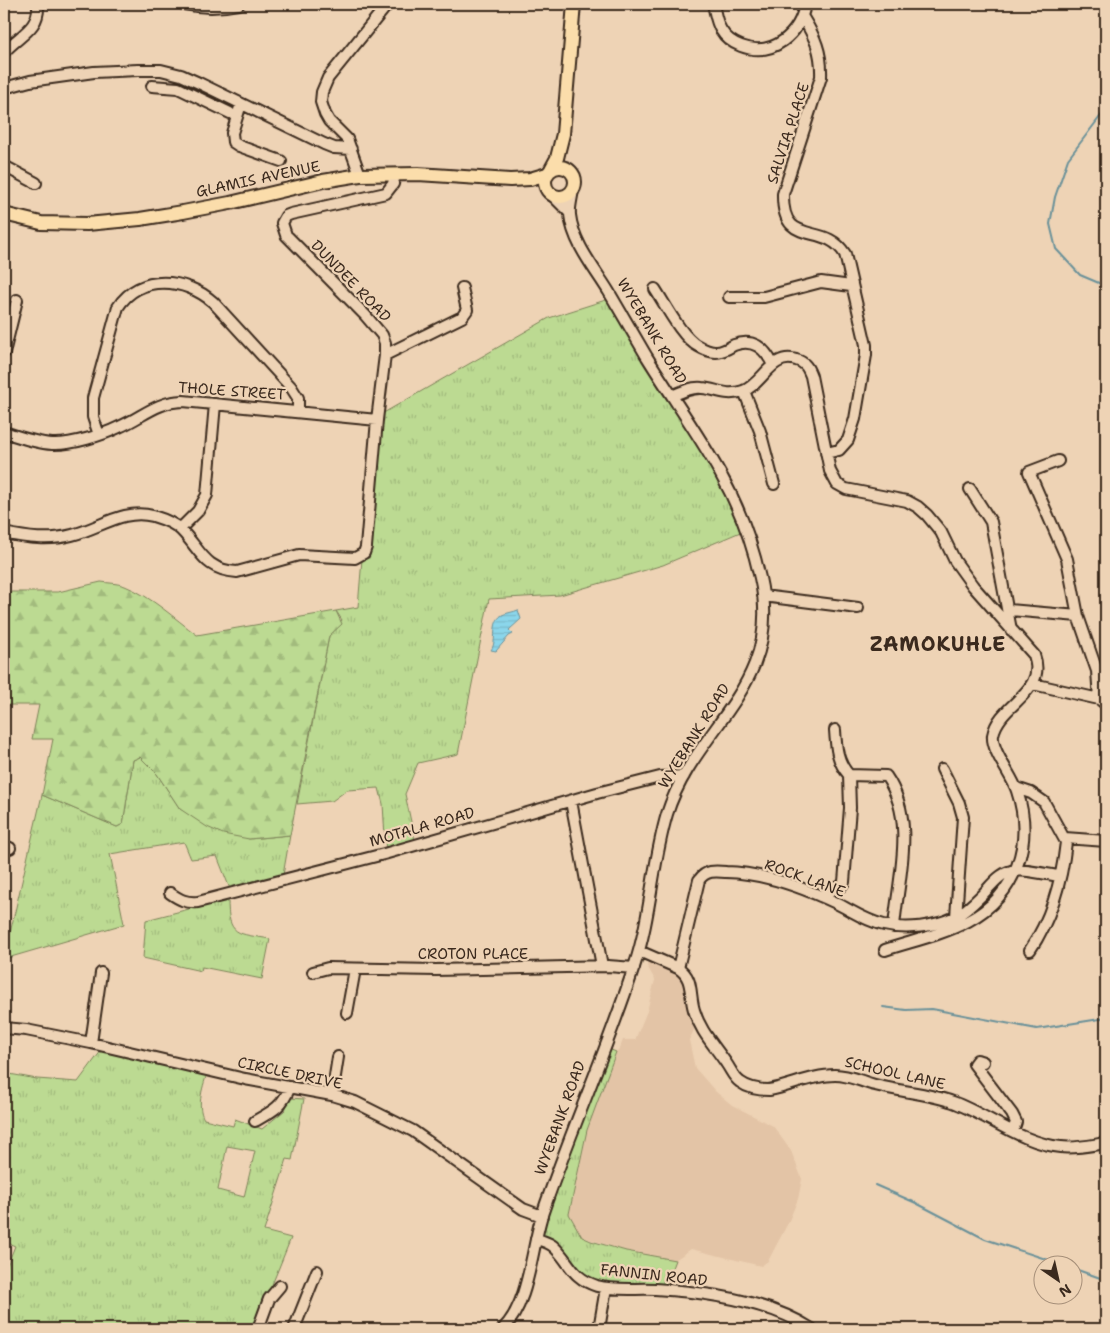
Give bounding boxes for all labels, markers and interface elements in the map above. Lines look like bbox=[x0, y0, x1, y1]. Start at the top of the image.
street label: SALVIA PLACE bbox=[762, 80, 814, 186]
street label: GLAMIS AVENUE bbox=[194, 156, 322, 202]
street label: DUNDEE ROAD bbox=[307, 236, 395, 326]
street label: WYEBANK ROAD bbox=[612, 274, 692, 388]
street label: THOLE STREET bbox=[178, 377, 286, 405]
district label: ZAMOKUHLE bbox=[870, 631, 1006, 657]
street label: WYEBANK ROAD bbox=[654, 680, 734, 792]
street label: MOTALA ROAD bbox=[367, 802, 477, 852]
street label: ROCK LANE bbox=[762, 854, 848, 902]
street label: CROTON PLACE bbox=[418, 944, 528, 964]
street label: CIRCLE DRIVE bbox=[236, 1052, 344, 1094]
street label: SCHOOL LANE bbox=[843, 1052, 947, 1094]
street label: WYEBANK ROAD bbox=[530, 1058, 590, 1178]
north arrow bbox=[1032, 1256, 1082, 1306]
street label: FANNIN ROAD bbox=[600, 1259, 709, 1291]
text: N bbox=[1056, 1280, 1075, 1301]

